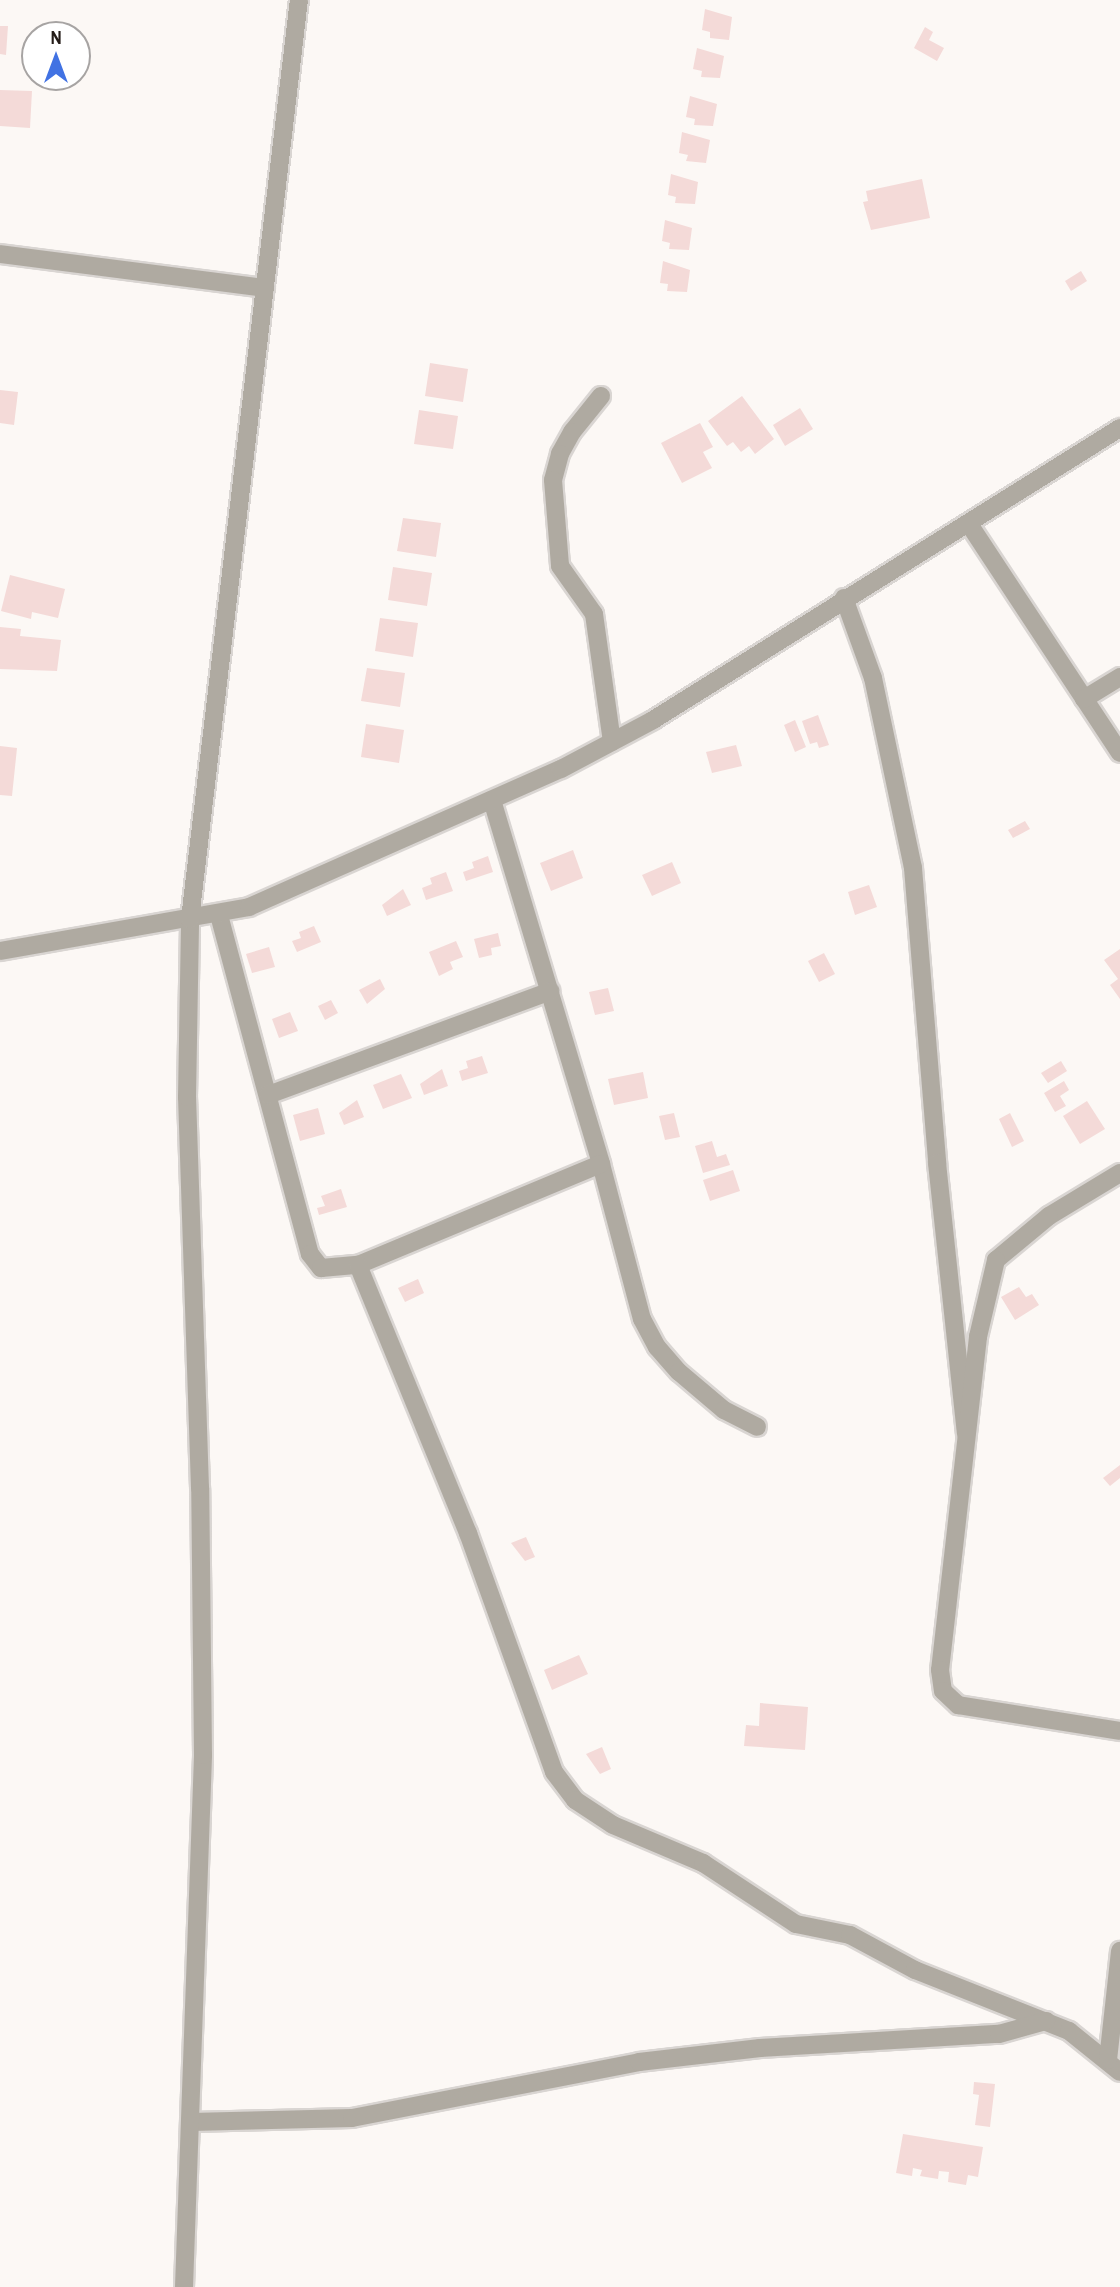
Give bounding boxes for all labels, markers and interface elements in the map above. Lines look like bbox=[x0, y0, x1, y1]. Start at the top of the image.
north arrow bbox=[21, 21, 91, 91]
text: N bbox=[50, 24, 62, 50]

